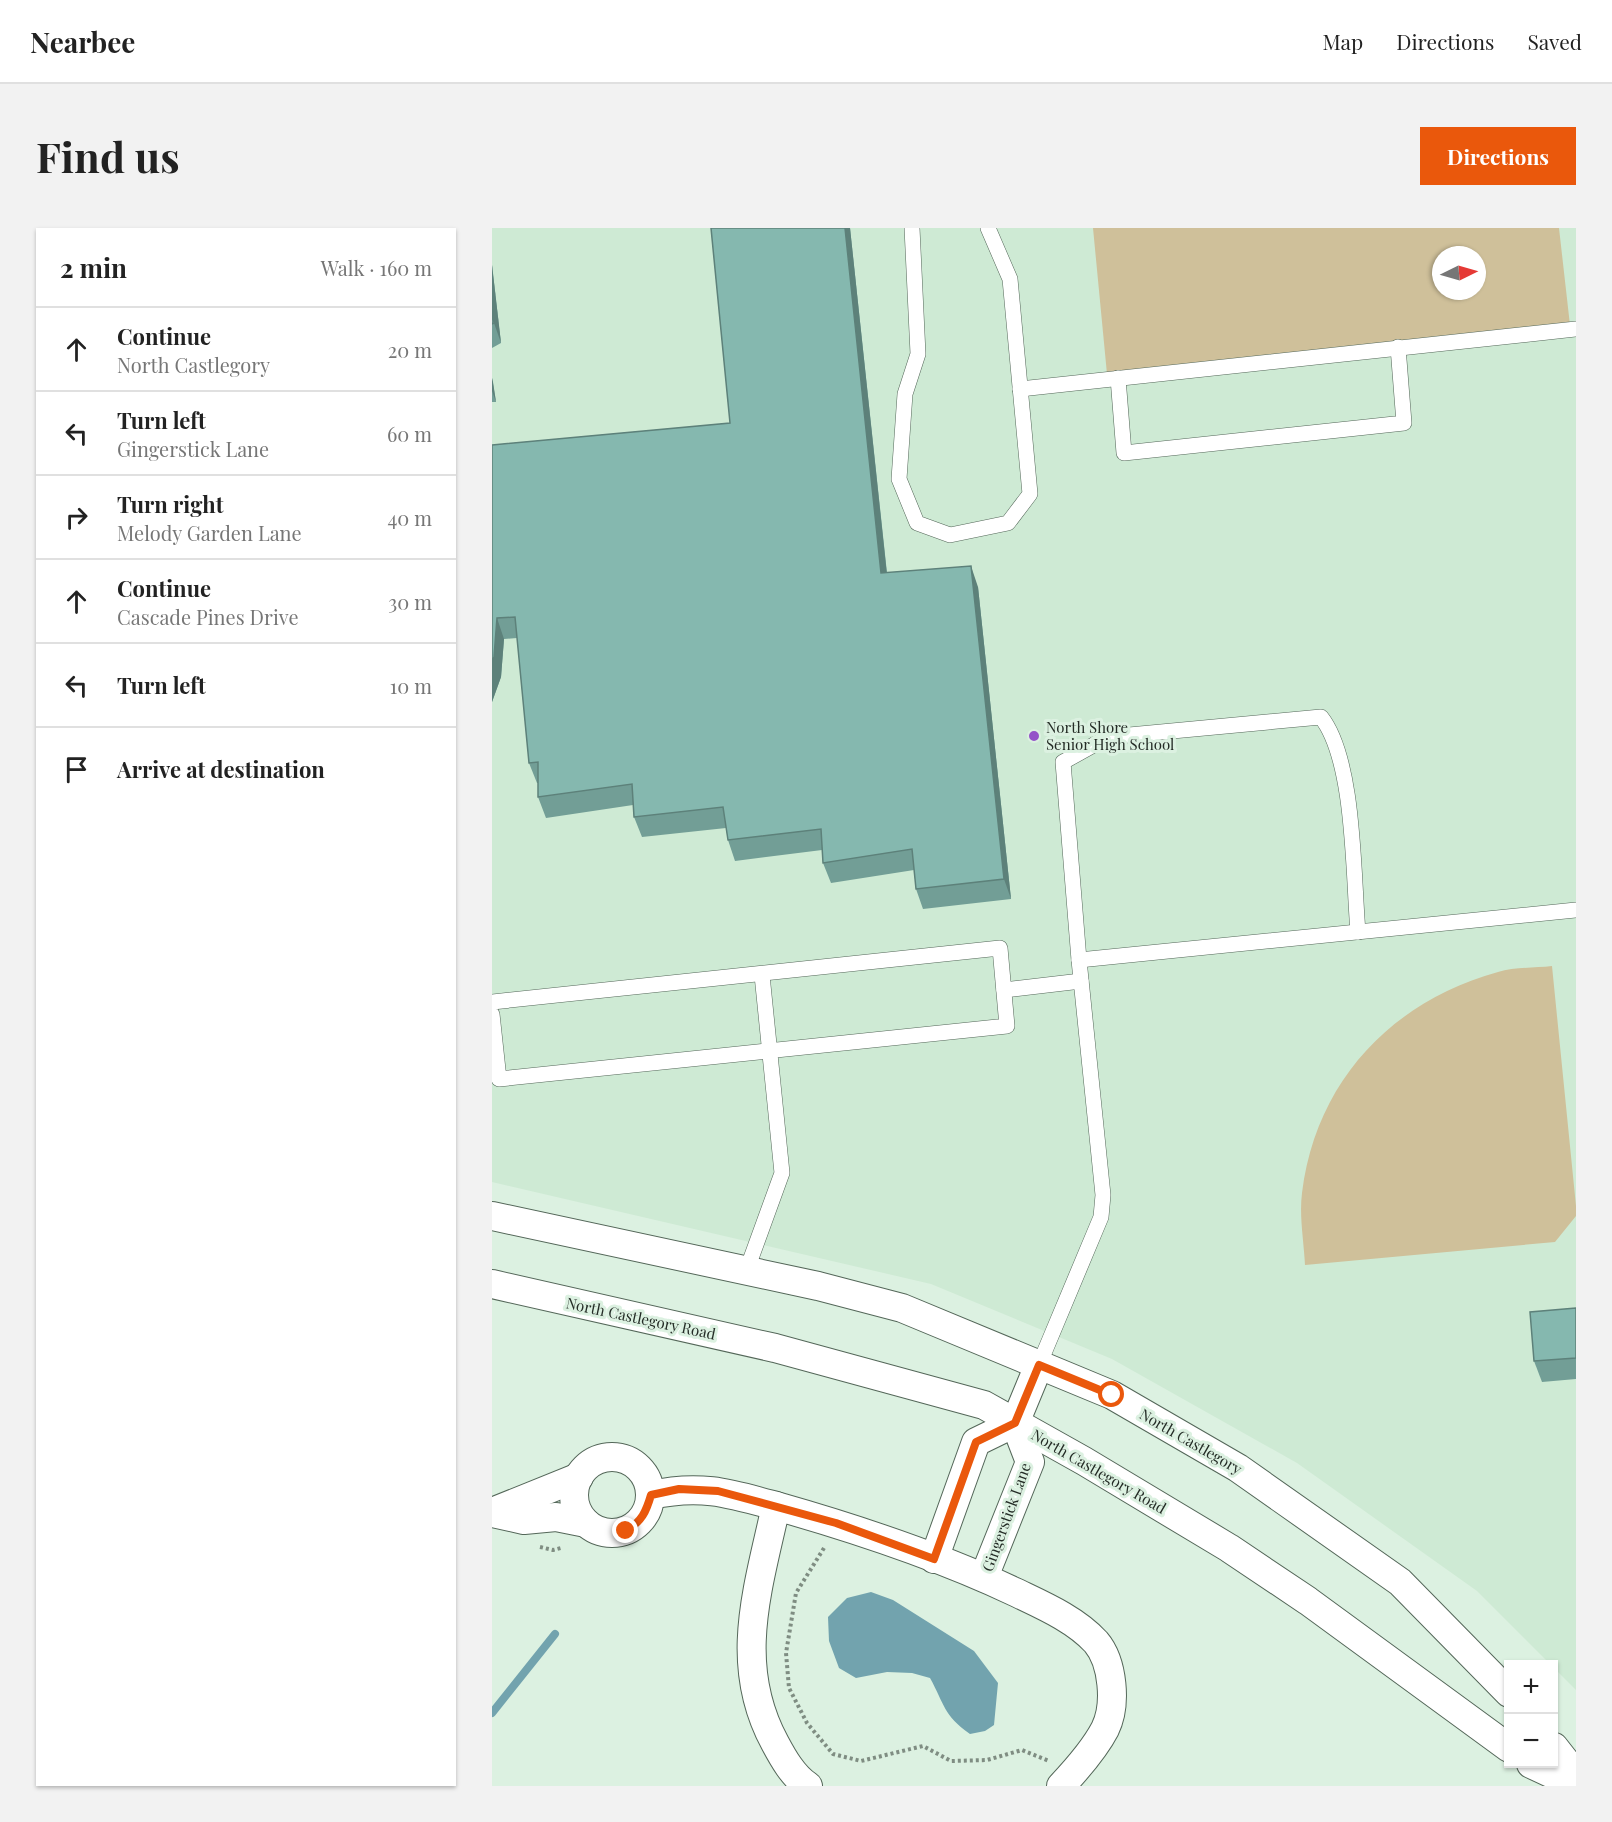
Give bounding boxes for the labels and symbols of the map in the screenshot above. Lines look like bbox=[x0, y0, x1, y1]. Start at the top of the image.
north arrow bbox=[1432, 246, 1486, 300]
place label: North Shore Senior High School bbox=[1046, 717, 1174, 754]
marker: North Shore Senior High School bbox=[1027, 729, 1041, 743]
street label: North Castlegory Road bbox=[564, 1292, 718, 1344]
route start bbox=[1098, 1381, 1124, 1407]
street label: North Castlegory bbox=[1136, 1404, 1246, 1479]
street label: North Castlegory Road bbox=[1028, 1424, 1170, 1518]
street label: Gingerstick Lane bbox=[977, 1460, 1035, 1574]
route end bbox=[612, 1517, 638, 1543]

